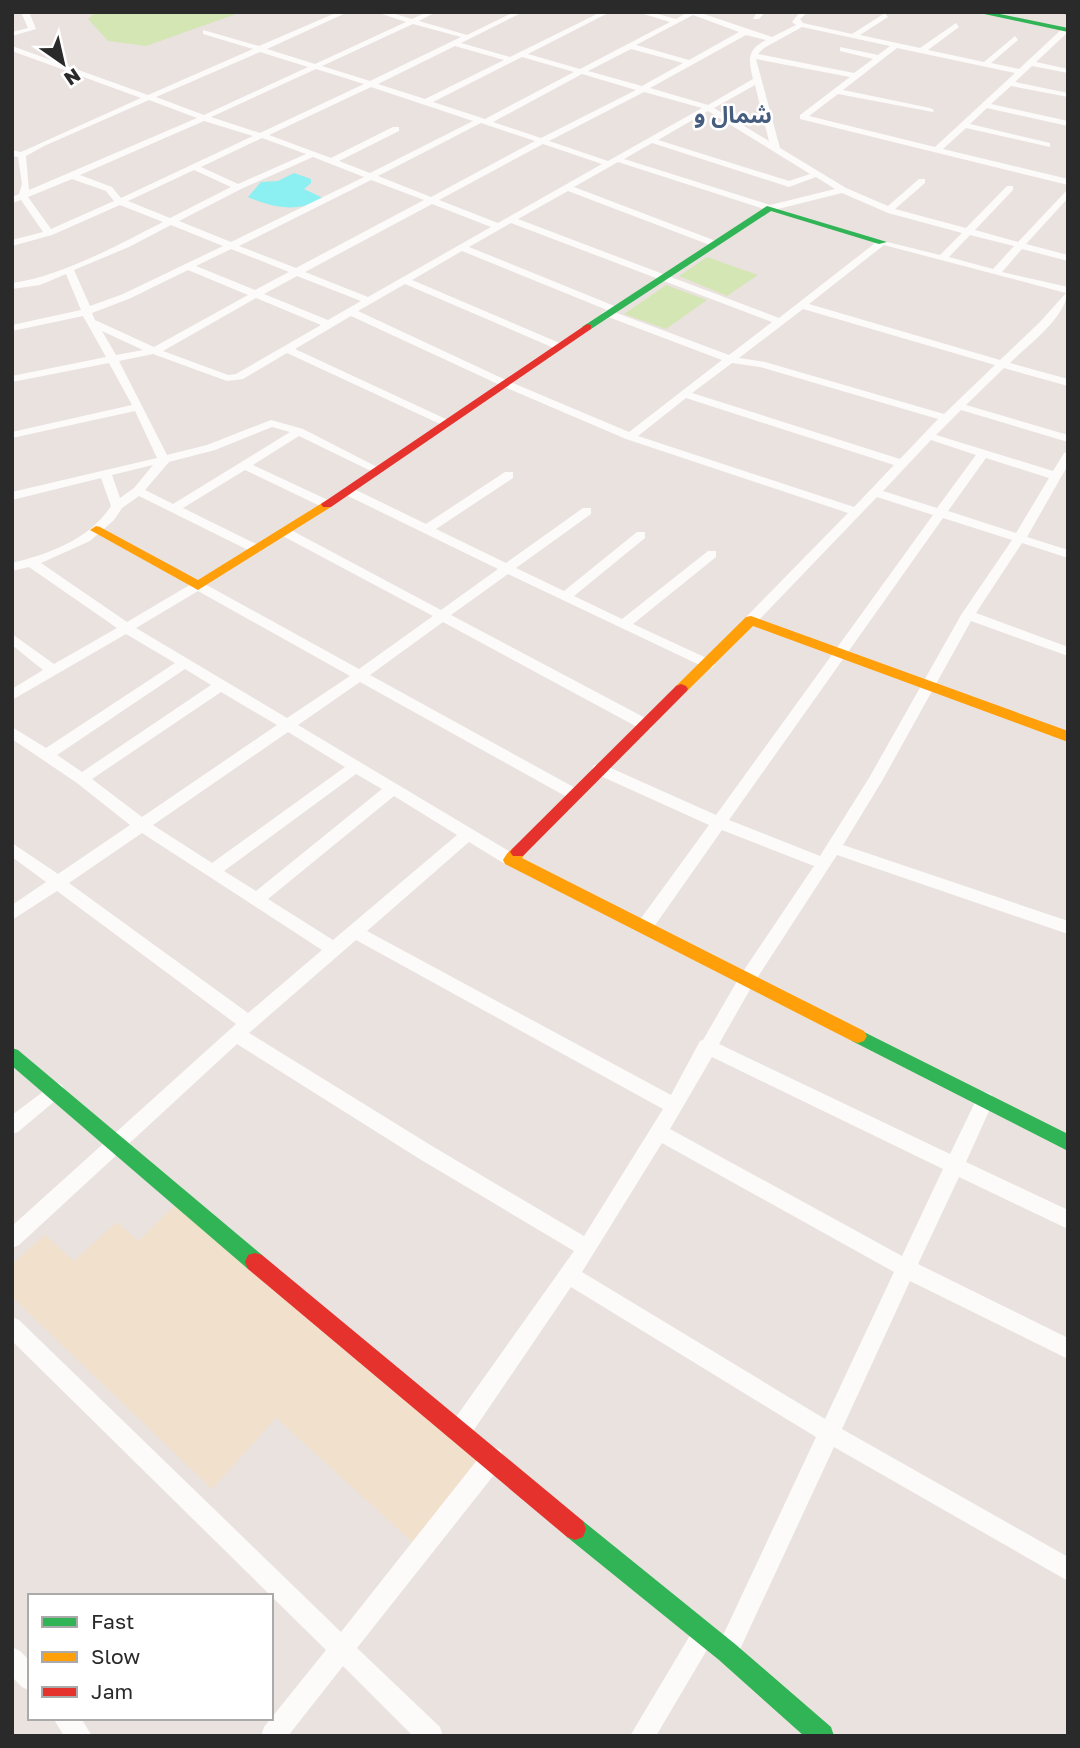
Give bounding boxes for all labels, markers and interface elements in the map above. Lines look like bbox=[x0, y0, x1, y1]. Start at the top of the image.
north arrow bbox=[28, 28, 98, 98]
text: N bbox=[60, 64, 85, 91]
district label: شمال و bbox=[694, 100, 772, 129]
legend bbox=[28, 1594, 273, 1720]
text: Fast bbox=[91, 1608, 134, 1634]
text: Slow bbox=[91, 1643, 140, 1669]
text: Jam bbox=[91, 1678, 133, 1704]

